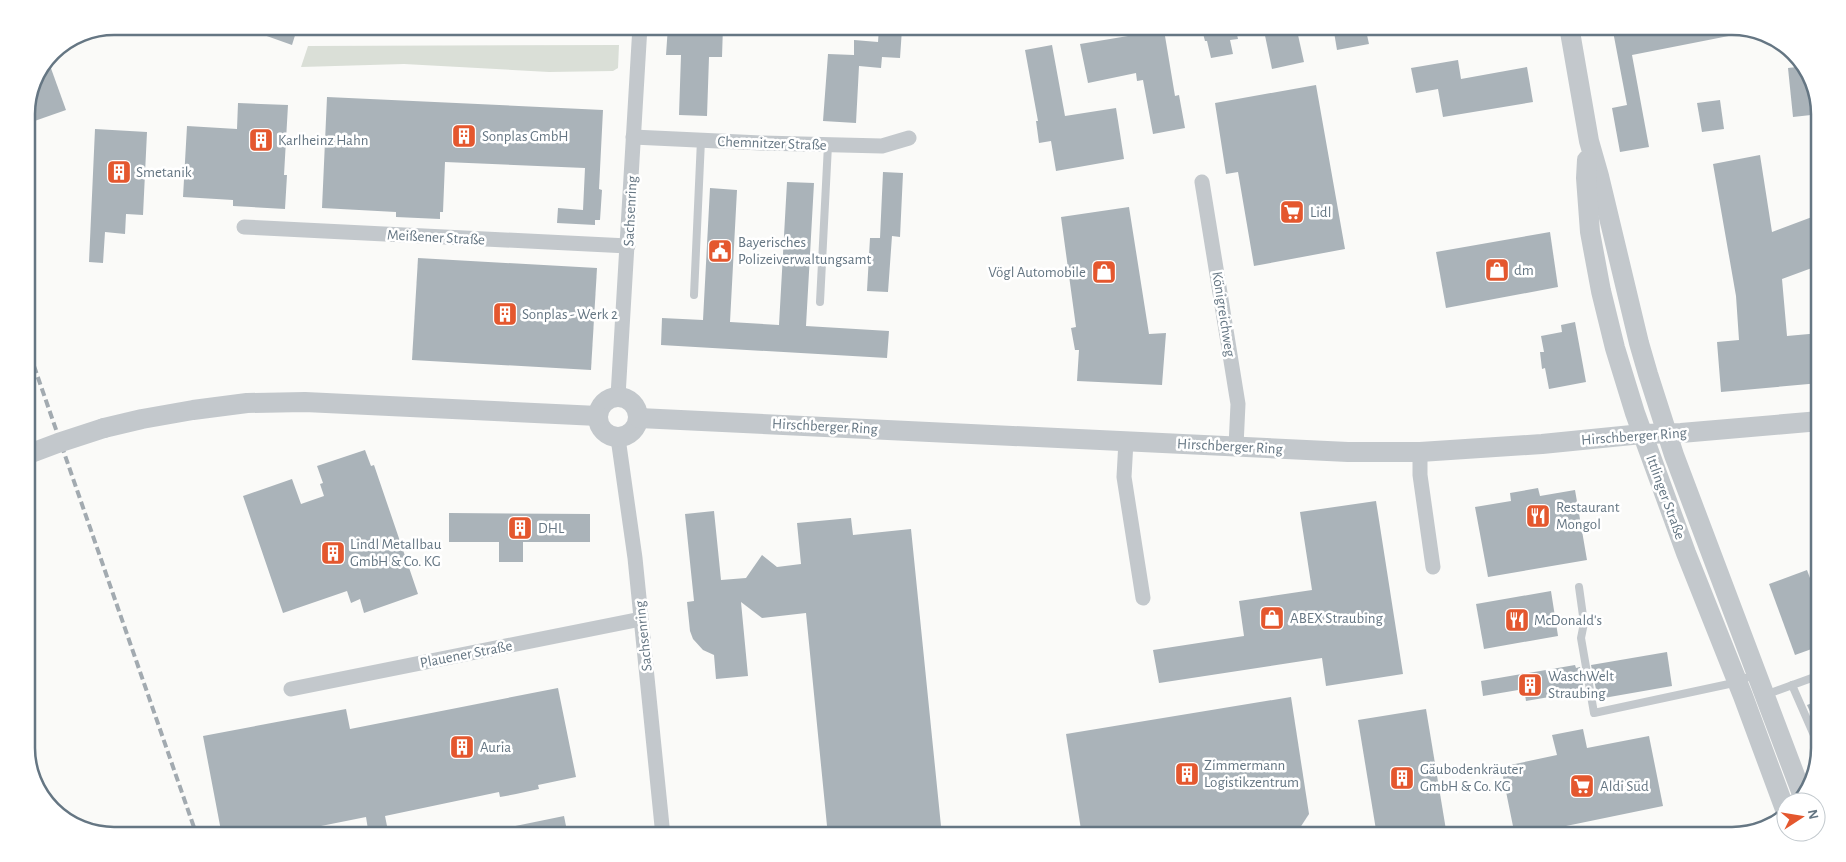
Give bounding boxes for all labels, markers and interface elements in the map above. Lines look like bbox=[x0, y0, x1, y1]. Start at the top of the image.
building icon: Sonplas GmbH bbox=[451, 123, 477, 149]
building icon: Karlheinz Hahn bbox=[248, 127, 274, 153]
place label: Sonplas GmbH bbox=[482, 129, 568, 144]
place label: Karlheinz Hahn bbox=[278, 133, 368, 148]
street label: Chemnitzer Straße bbox=[717, 134, 827, 153]
building icon: Smetanik bbox=[106, 159, 132, 185]
place label: Smetanik bbox=[136, 165, 192, 180]
street label: Sachsenring bbox=[621, 175, 640, 247]
supermarket icon: Lidl bbox=[1279, 199, 1305, 225]
place label: Lidl bbox=[1310, 205, 1331, 220]
street label: Meißener Straße bbox=[387, 227, 485, 248]
place label: Bayerisches Polizeiverwaltungsamt bbox=[738, 235, 872, 267]
public building icon: Bayerisches Polizeiverwaltungsamt bbox=[707, 238, 733, 264]
shop icon: dm bbox=[1484, 257, 1510, 283]
shop icon: Vögl Automobile bbox=[1091, 259, 1117, 285]
place label: dm bbox=[1514, 263, 1534, 278]
place label: Vögl Automobile bbox=[988, 265, 1086, 280]
street label: Königreichweg bbox=[1209, 270, 1238, 359]
building icon: Sonplas - Werk 2 bbox=[492, 301, 518, 327]
place label: Sonplas - Werk 2 bbox=[522, 307, 618, 322]
street label: Hirschberger Ring bbox=[772, 416, 879, 437]
street label: Hirschberger Ring bbox=[1581, 425, 1688, 448]
street label: Hirschberger Ring bbox=[1177, 436, 1284, 457]
street label: Ittlinger Straße bbox=[1643, 453, 1688, 542]
place label: Restaurant Mongol bbox=[1556, 500, 1620, 532]
restaurant icon: Restaurant Mongol bbox=[1525, 503, 1551, 529]
building icon: DHL bbox=[507, 515, 533, 541]
place label: DHL bbox=[538, 521, 565, 536]
place label: Lindl Metallbau GmbH & Co. KG bbox=[350, 537, 442, 569]
building icon: Lindl Metallbau GmbH & Co. KG bbox=[320, 540, 346, 566]
street label: Sachsenring bbox=[632, 599, 655, 672]
shop icon: ABEX Straubing bbox=[1259, 605, 1285, 631]
restaurant icon: McDonald's bbox=[1504, 607, 1530, 633]
place label: ABEX Straubing bbox=[1290, 611, 1384, 626]
place label: McDonald's bbox=[1534, 613, 1602, 628]
street label: Plauener Straße bbox=[419, 638, 514, 671]
place label: WaschWelt Straubing bbox=[1548, 669, 1614, 701]
building icon: WaschWelt Straubing bbox=[1517, 672, 1543, 698]
building icon: Auria bbox=[449, 734, 475, 760]
place label: Auria bbox=[480, 740, 511, 755]
place label: Zimmermann Logistikzentrum bbox=[1204, 758, 1299, 790]
building icon: Zimmermann Logistikzentrum bbox=[1174, 761, 1200, 787]
place label: Gäubodenkräuter GmbH & Co. KG bbox=[1420, 762, 1524, 794]
building icon: Gäubodenkräuter GmbH & Co. KG bbox=[1389, 765, 1415, 791]
supermarket icon: Aldi Süd bbox=[1569, 773, 1595, 799]
place label: Aldi Süd bbox=[1600, 779, 1649, 794]
north arrow bbox=[1776, 792, 1826, 842]
text: N bbox=[1805, 808, 1821, 821]

